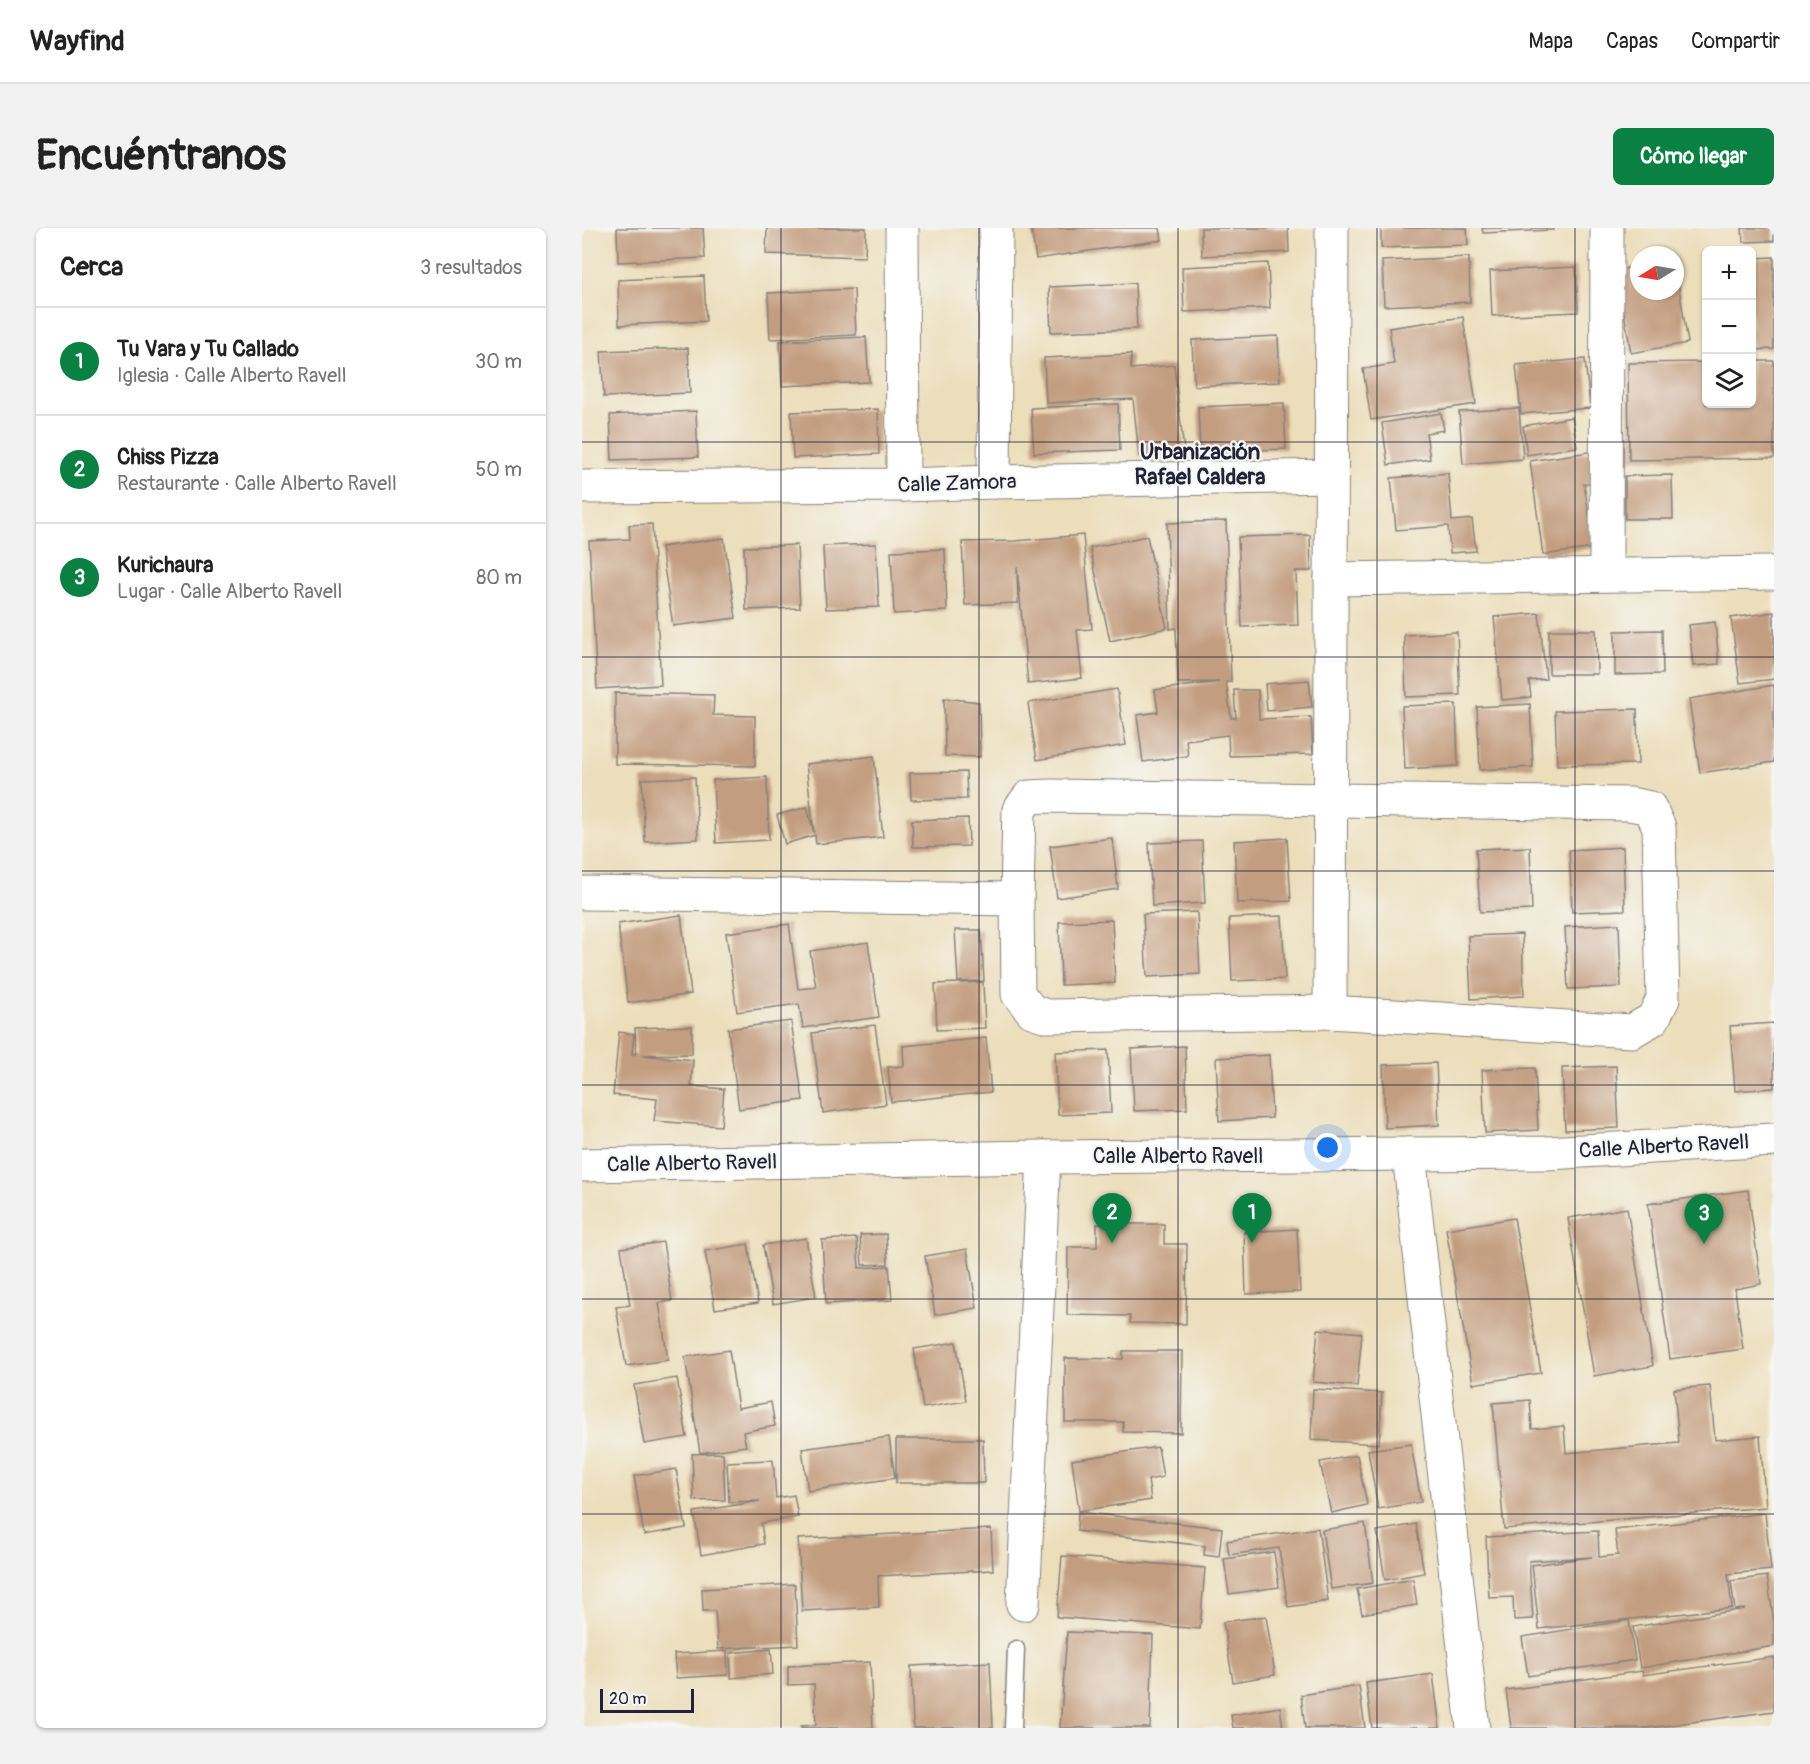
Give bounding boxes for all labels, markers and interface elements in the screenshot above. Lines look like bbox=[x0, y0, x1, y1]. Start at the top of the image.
text: Wayfind bbox=[30, 24, 125, 59]
text: Mapa bbox=[1529, 28, 1573, 55]
text: Capas bbox=[1606, 28, 1658, 55]
text: Compartir bbox=[1691, 28, 1780, 55]
button: Cómo llegar bbox=[1613, 128, 1774, 185]
text: Encuéntranos bbox=[36, 130, 286, 182]
north arrow bbox=[1630, 246, 1684, 300]
map controls bbox=[1702, 246, 1756, 408]
button: + bbox=[1702, 246, 1756, 300]
text: Cerca bbox=[60, 251, 123, 283]
text: 3 resultados bbox=[420, 255, 522, 280]
button: − bbox=[1702, 300, 1756, 354]
text: Tu Vara y Tu Callado bbox=[117, 335, 299, 363]
text: 1 bbox=[76, 349, 83, 374]
text: 30 m bbox=[475, 349, 522, 374]
button: layers bbox=[1702, 354, 1756, 408]
text: Iglesia · Calle Alberto Ravell bbox=[117, 363, 347, 388]
district label: Urbanización Rafael Caldera bbox=[1134, 438, 1266, 491]
text: Chiss Pizza bbox=[117, 443, 219, 471]
text: 2 bbox=[74, 457, 85, 482]
text: 50 m bbox=[475, 457, 522, 482]
street label: Calle Zamora bbox=[897, 468, 1017, 499]
text: Restaurante · Calle Alberto Ravell bbox=[117, 471, 397, 496]
text: Kurichaura bbox=[117, 551, 214, 579]
text: 3 bbox=[74, 565, 85, 590]
text: 80 m bbox=[476, 565, 522, 590]
text: Lugar · Calle Alberto Ravell bbox=[117, 579, 342, 604]
street label: Calle Alberto Ravell bbox=[1578, 1129, 1750, 1164]
your location bbox=[1313, 1133, 1342, 1162]
street label: Calle Alberto Ravell bbox=[1093, 1143, 1263, 1170]
street label: Calle Alberto Ravell bbox=[607, 1149, 777, 1178]
pin: 2 bbox=[1092, 1194, 1132, 1243]
pin: 1 bbox=[1232, 1194, 1272, 1243]
pin: 3 bbox=[1684, 1194, 1724, 1244]
scale bar bbox=[600, 1686, 694, 1714]
text: 20 m bbox=[609, 1689, 647, 1709]

